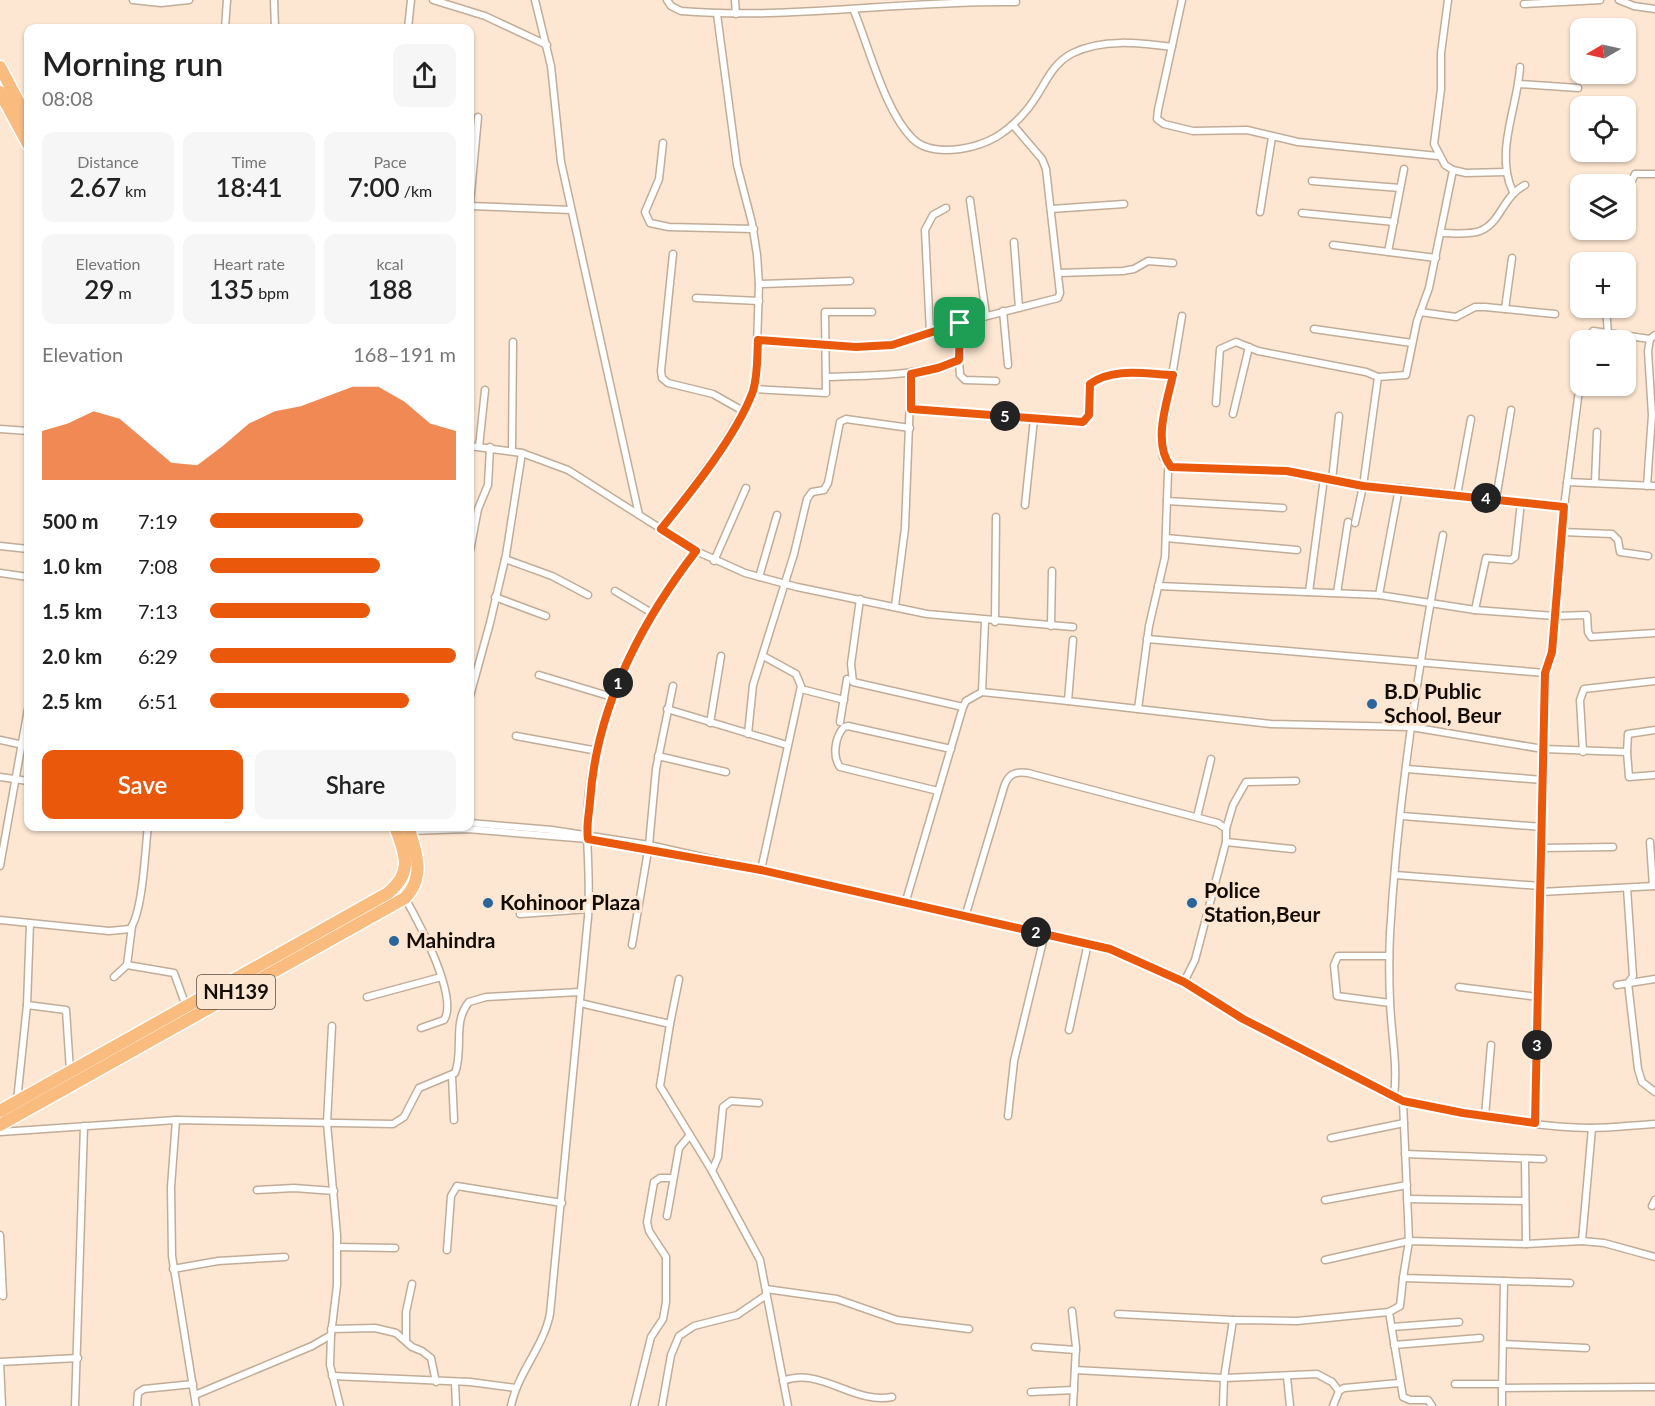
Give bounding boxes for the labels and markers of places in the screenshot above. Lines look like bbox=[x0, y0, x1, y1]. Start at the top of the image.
pin bbox=[934, 297, 985, 348]
pin: 5 bbox=[990, 401, 1020, 431]
pin: 4 bbox=[1471, 483, 1501, 513]
pin: 1 bbox=[603, 668, 633, 698]
place label: B.D Public School, Beur bbox=[1384, 678, 1502, 727]
marker: B.D Public School, Beur bbox=[1365, 697, 1379, 711]
place label: Police Station,Beur bbox=[1204, 877, 1320, 926]
place label: Kohinoor Plaza bbox=[500, 889, 640, 914]
marker: Kohinoor Plaza bbox=[481, 896, 495, 910]
marker: Police Station,Beur bbox=[1185, 896, 1199, 910]
pin: 2 bbox=[1021, 917, 1051, 947]
place label: Mahindra bbox=[406, 927, 496, 952]
marker: Mahindra bbox=[387, 934, 401, 948]
pin: 3 bbox=[1522, 1030, 1552, 1060]

